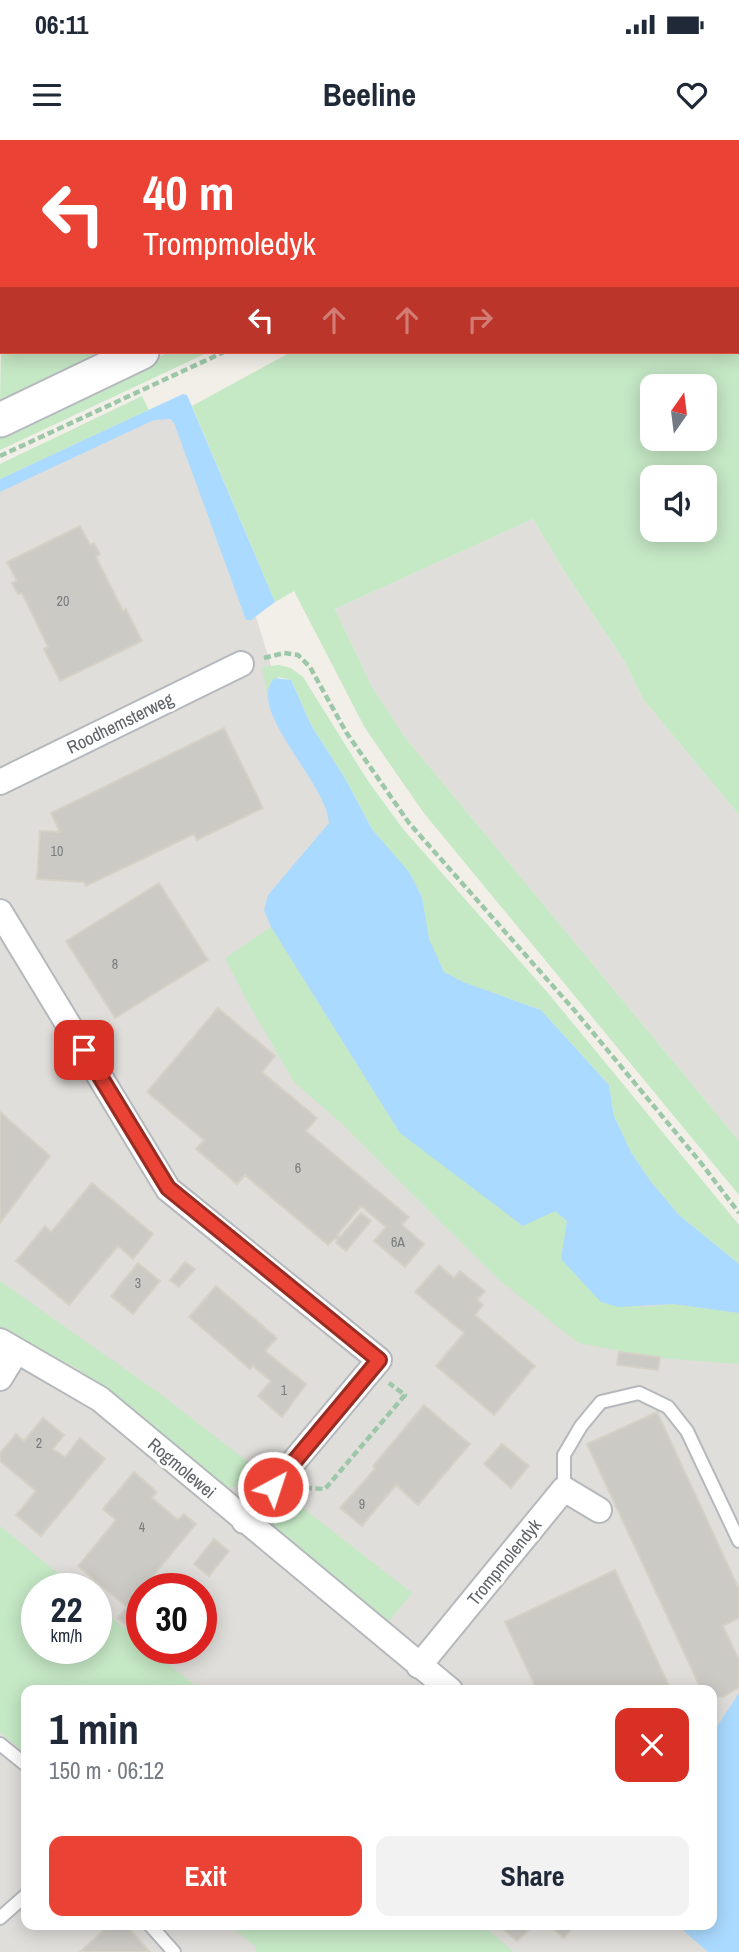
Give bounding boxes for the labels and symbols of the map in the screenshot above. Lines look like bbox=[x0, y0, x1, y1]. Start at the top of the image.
north arrow bbox=[640, 374, 718, 452]
house number: 20 bbox=[57, 592, 69, 610]
street label: Roodhemsterweg bbox=[63, 686, 178, 760]
house number: 10 bbox=[51, 842, 63, 860]
house number: 8 bbox=[112, 955, 118, 973]
pin bbox=[54, 1020, 114, 1080]
house number: 6 bbox=[295, 1159, 301, 1177]
house number: 6A bbox=[391, 1233, 405, 1251]
house number: 3 bbox=[135, 1274, 141, 1292]
house number: 1 bbox=[281, 1381, 288, 1399]
street label: Rogmolewei bbox=[143, 1432, 221, 1504]
house number: 2 bbox=[36, 1434, 42, 1452]
position arrow bbox=[236, 1450, 310, 1524]
house number: 9 bbox=[359, 1495, 365, 1513]
street label: Trompmolendyk bbox=[461, 1513, 547, 1611]
house number: 4 bbox=[139, 1518, 146, 1536]
speed limit sign: 30 bbox=[126, 1573, 217, 1664]

